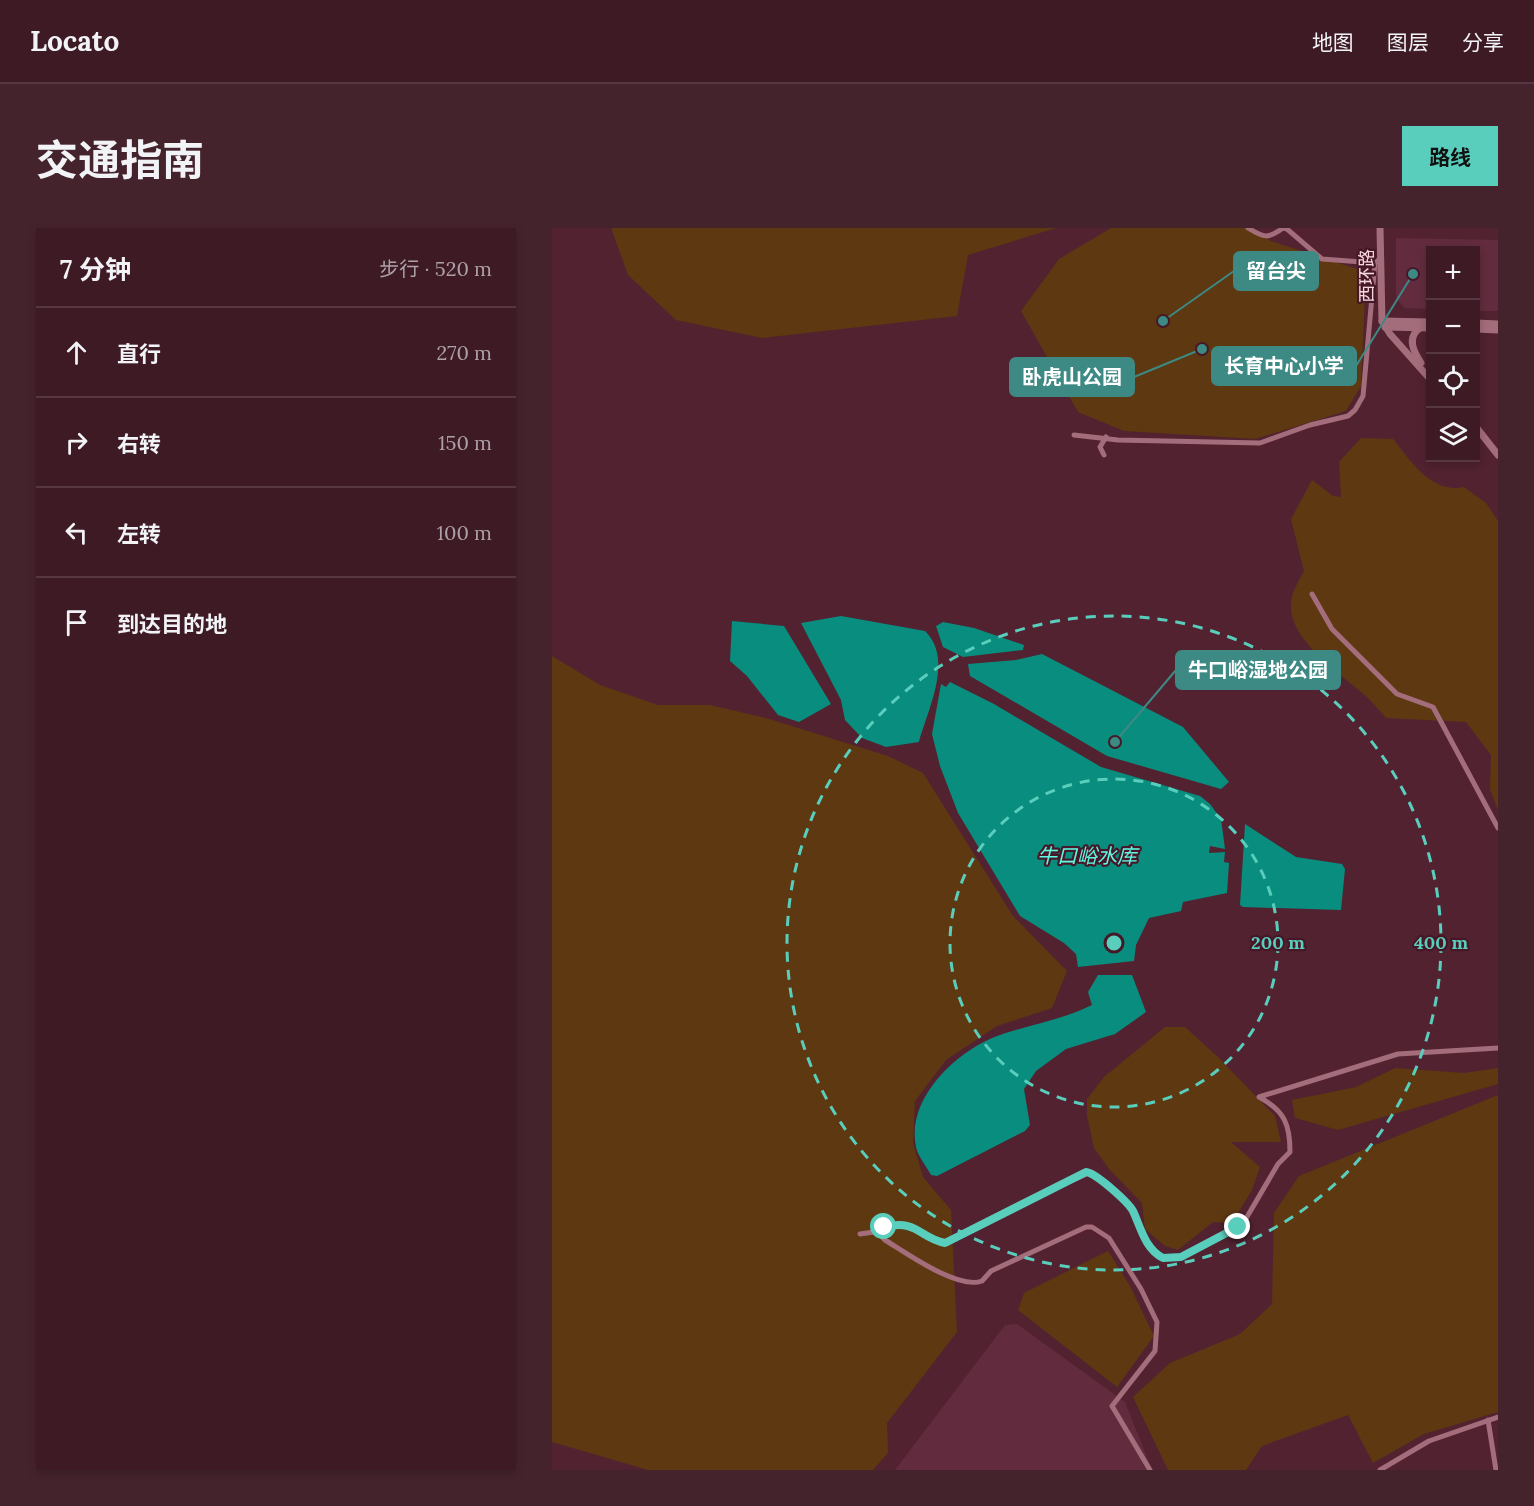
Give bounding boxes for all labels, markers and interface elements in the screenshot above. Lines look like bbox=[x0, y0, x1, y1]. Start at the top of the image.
text: Locato bbox=[30, 23, 119, 59]
text: 地图 bbox=[1312, 29, 1354, 56]
text: 图层 bbox=[1387, 29, 1429, 56]
text: 分享 bbox=[1462, 29, 1504, 56]
button: 路线 bbox=[1402, 126, 1498, 186]
text: 交通指南 bbox=[36, 133, 204, 187]
map controls bbox=[1426, 246, 1480, 462]
button: + bbox=[1426, 246, 1480, 300]
street label: 西环路 bbox=[1355, 249, 1378, 303]
callout: 留台尖 bbox=[1234, 252, 1318, 290]
text: 7 分钟 bbox=[60, 253, 131, 286]
text: 步行 · 520 m bbox=[379, 256, 492, 281]
text: 留台尖 bbox=[1246, 258, 1306, 283]
button: − bbox=[1426, 300, 1480, 354]
icon: ahead bbox=[60, 336, 93, 369]
text: 直行 bbox=[117, 340, 161, 368]
text: 270 m bbox=[436, 340, 492, 365]
callout: 长育中心小学 bbox=[1212, 347, 1356, 385]
text: 长育中心小学 bbox=[1224, 353, 1344, 378]
button: locate bbox=[1426, 354, 1480, 408]
callout: 卧虎山公园 bbox=[1010, 358, 1134, 396]
text: 卧虎山公园 bbox=[1022, 364, 1122, 389]
button: layers bbox=[1426, 408, 1480, 462]
icon: right bbox=[60, 426, 93, 459]
text: 右转 bbox=[117, 430, 161, 458]
text: 150 m bbox=[438, 430, 492, 455]
icon: left bbox=[60, 516, 93, 549]
text: 左转 bbox=[117, 520, 161, 548]
text: 100 m bbox=[437, 520, 492, 545]
icon: arrive bbox=[60, 606, 93, 639]
text: 到达目的地 bbox=[117, 610, 227, 638]
callout: 牛口峪湿地公园 bbox=[1176, 651, 1340, 689]
text: 牛口峪湿地公园 bbox=[1188, 657, 1328, 682]
water label: 牛口峪水库 bbox=[1037, 843, 1140, 868]
text: 200 m bbox=[1251, 931, 1305, 954]
text: 400 m bbox=[1414, 931, 1468, 954]
centre of rings bbox=[1104, 933, 1124, 953]
route start bbox=[870, 1213, 896, 1239]
route end bbox=[1224, 1213, 1250, 1239]

